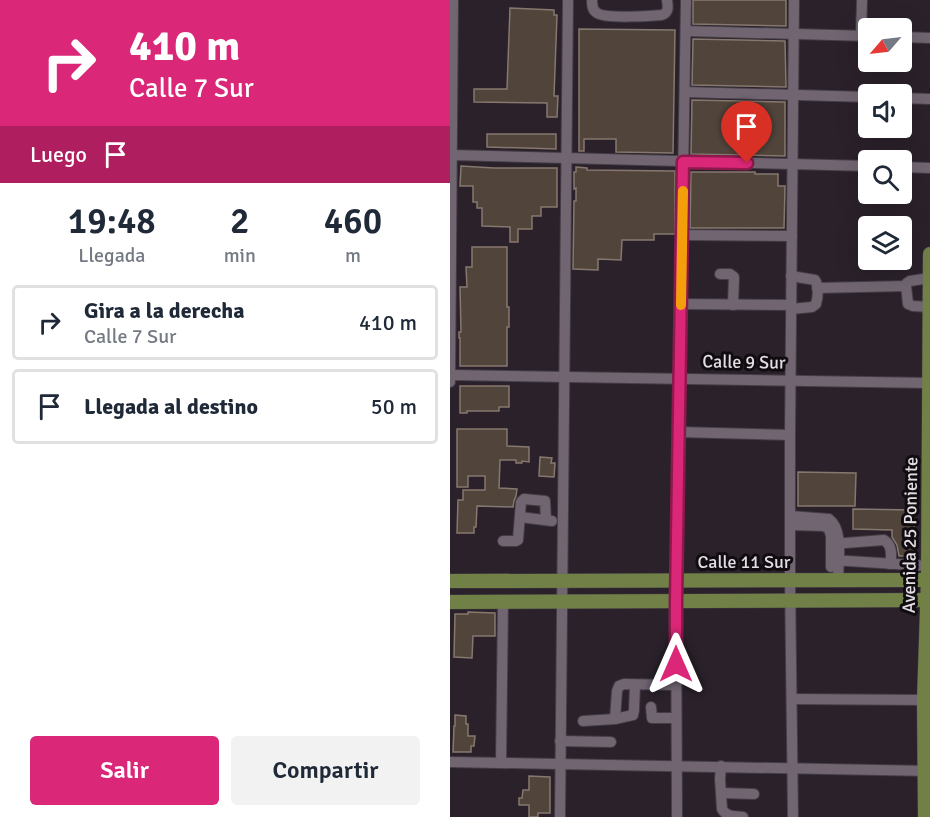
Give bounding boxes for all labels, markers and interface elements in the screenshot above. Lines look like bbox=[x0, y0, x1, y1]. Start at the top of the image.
north arrow bbox=[858, 18, 912, 72]
map controls bbox=[858, 18, 912, 270]
text: 410 m bbox=[129, 21, 240, 72]
icon: right bbox=[30, 24, 108, 102]
text: Calle 7 Sur bbox=[129, 72, 254, 105]
button: sound bbox=[858, 84, 912, 138]
pin bbox=[721, 101, 772, 163]
icon: arrive bbox=[730, 110, 763, 143]
icon: arrive bbox=[99, 138, 132, 171]
text: Luego bbox=[30, 141, 87, 168]
button: search bbox=[858, 150, 912, 204]
text: 19:48 bbox=[68, 199, 156, 244]
text: 2 bbox=[230, 199, 250, 244]
text: 460 bbox=[324, 199, 382, 244]
button: layers bbox=[858, 216, 912, 270]
text: Llegada bbox=[78, 243, 145, 268]
text: min bbox=[224, 243, 256, 268]
text: m bbox=[345, 243, 361, 268]
text: Gira a la derecha bbox=[84, 297, 245, 324]
icon: right bbox=[33, 306, 66, 339]
text: 410 m bbox=[359, 309, 417, 336]
text: Calle 7 Sur bbox=[84, 324, 176, 349]
street label: Calle 9 Sur bbox=[702, 350, 786, 374]
icon: arrive bbox=[33, 390, 66, 423]
text: Llegada al destino bbox=[84, 393, 258, 420]
text: 50 m bbox=[371, 393, 417, 420]
street label: Avenida 25 Poniente bbox=[898, 457, 922, 613]
street label: Calle 11 Sur bbox=[698, 551, 791, 573]
position arrow bbox=[644, 632, 708, 696]
button: Salir bbox=[30, 736, 219, 805]
button: Compartir bbox=[231, 736, 420, 805]

